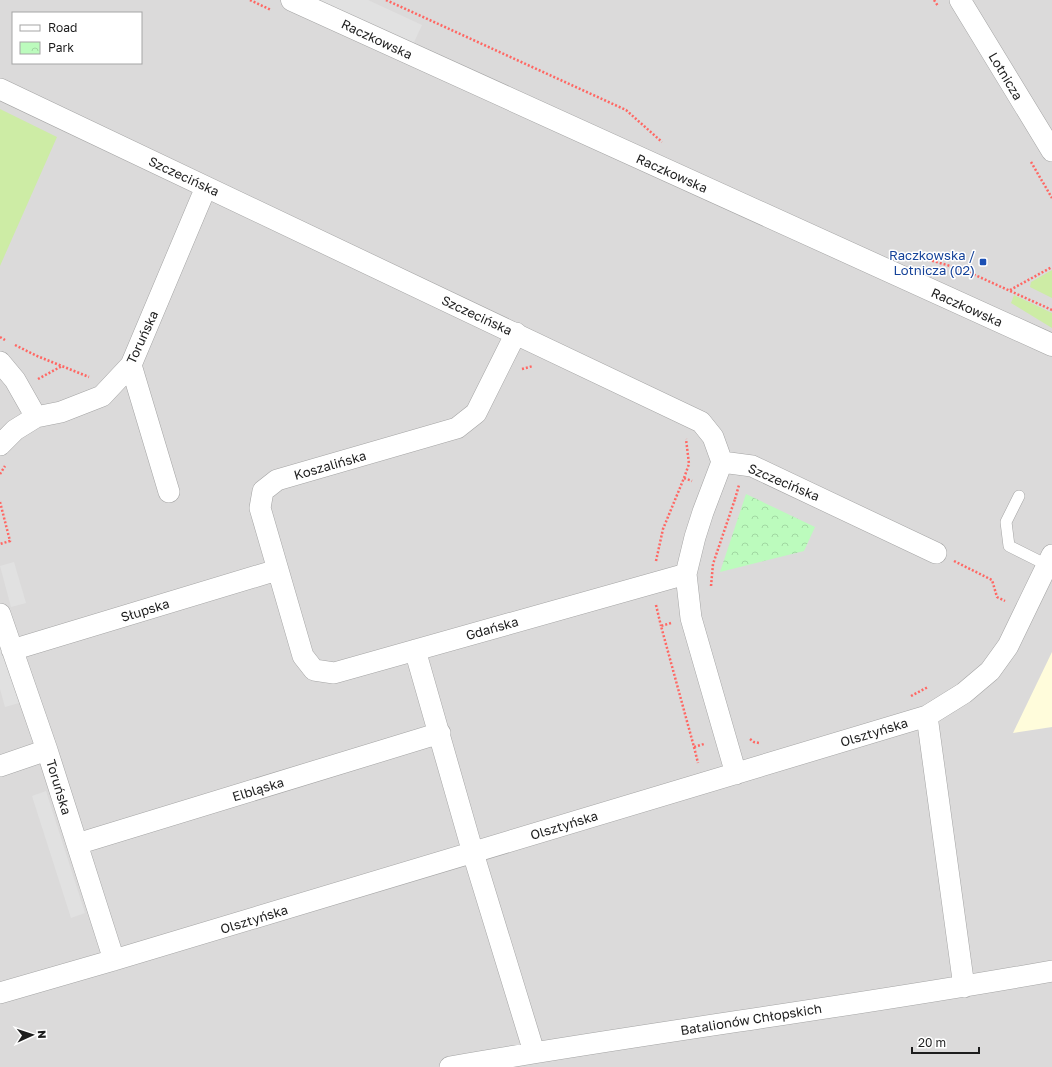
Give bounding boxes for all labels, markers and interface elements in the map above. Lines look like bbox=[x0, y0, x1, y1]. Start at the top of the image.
legend bbox=[12, 12, 142, 64]
street label: Raczkowska bbox=[339, 16, 415, 62]
text: Road bbox=[48, 20, 77, 35]
text: Park bbox=[48, 40, 74, 55]
street label: Lotnicza bbox=[986, 49, 1026, 103]
street label: Raczkowska bbox=[634, 150, 710, 196]
street label: Szczecińska bbox=[146, 153, 222, 199]
place label: Raczkowska / Lotnicza (02) bbox=[889, 247, 975, 278]
marker: Raczkowska / Lotnicza (02) bbox=[978, 257, 988, 267]
street label: Raczkowska bbox=[929, 284, 1005, 330]
street label: Szczecińska bbox=[439, 292, 515, 338]
street label: Toruńska bbox=[123, 308, 161, 366]
street label: Koszalińska bbox=[292, 447, 368, 483]
street label: Szczecińska bbox=[746, 460, 822, 504]
street label: Słupska bbox=[119, 595, 171, 625]
street label: Gdańska bbox=[464, 613, 520, 643]
street label: Olsztyńska bbox=[838, 714, 910, 750]
street label: Toruńska bbox=[43, 757, 75, 817]
street label: Elbląska bbox=[230, 774, 286, 804]
street label: Olsztyńska bbox=[528, 807, 600, 843]
street label: Olsztyńska bbox=[218, 901, 290, 937]
street label: Batalionów Chłopskich bbox=[679, 1000, 823, 1038]
north arrow bbox=[12, 1015, 52, 1055]
scale bar bbox=[912, 1029, 979, 1055]
text: N bbox=[36, 1030, 49, 1039]
text: 20 m bbox=[918, 1035, 946, 1050]

